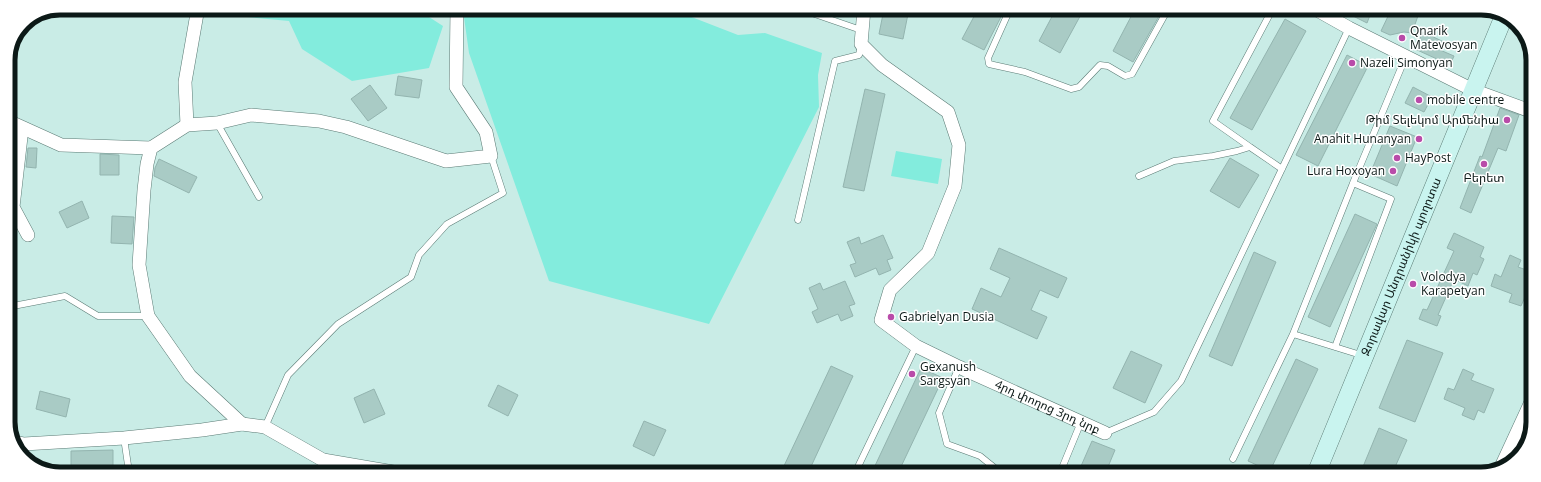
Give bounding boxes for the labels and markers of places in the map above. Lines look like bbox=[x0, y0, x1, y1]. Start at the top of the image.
place label: Qnarik Matevosyan bbox=[1410, 22, 1477, 53]
marker: Qnarik Matevosyan bbox=[1397, 33, 1407, 43]
place label: Nazeli Simonyan bbox=[1360, 54, 1453, 71]
marker: Nazeli Simonyan bbox=[1347, 58, 1357, 68]
place label: mobile centre bbox=[1427, 91, 1505, 108]
marker: mobile centre bbox=[1414, 95, 1424, 105]
place label: Թիմ Տելեկոմ Արմենիա bbox=[1366, 111, 1499, 128]
marker: Թիմ Տելեկոմ Արմենիա bbox=[1502, 115, 1512, 125]
place label: Anahit Hunanyan bbox=[1314, 130, 1411, 147]
marker: Anahit Hunanyan bbox=[1414, 134, 1424, 144]
place label: HayPost bbox=[1405, 149, 1451, 166]
marker: HayPost bbox=[1392, 153, 1402, 163]
marker: Բերետ bbox=[1479, 159, 1489, 169]
place label: Lura Hoxoyan bbox=[1307, 162, 1385, 179]
marker: Lura Hoxoyan bbox=[1388, 166, 1398, 176]
place label: Բերետ bbox=[1463, 169, 1505, 186]
place label: Volodya Karapetyan bbox=[1421, 268, 1485, 299]
marker: Volodya Karapetyan bbox=[1408, 279, 1418, 289]
place label: Gabrielyan Dusia bbox=[899, 308, 994, 325]
marker: Gabrielyan Dusia bbox=[886, 312, 896, 322]
place label: Gexanush Sargsyan bbox=[920, 358, 976, 389]
marker: Gexanush Sargsyan bbox=[907, 369, 917, 379]

